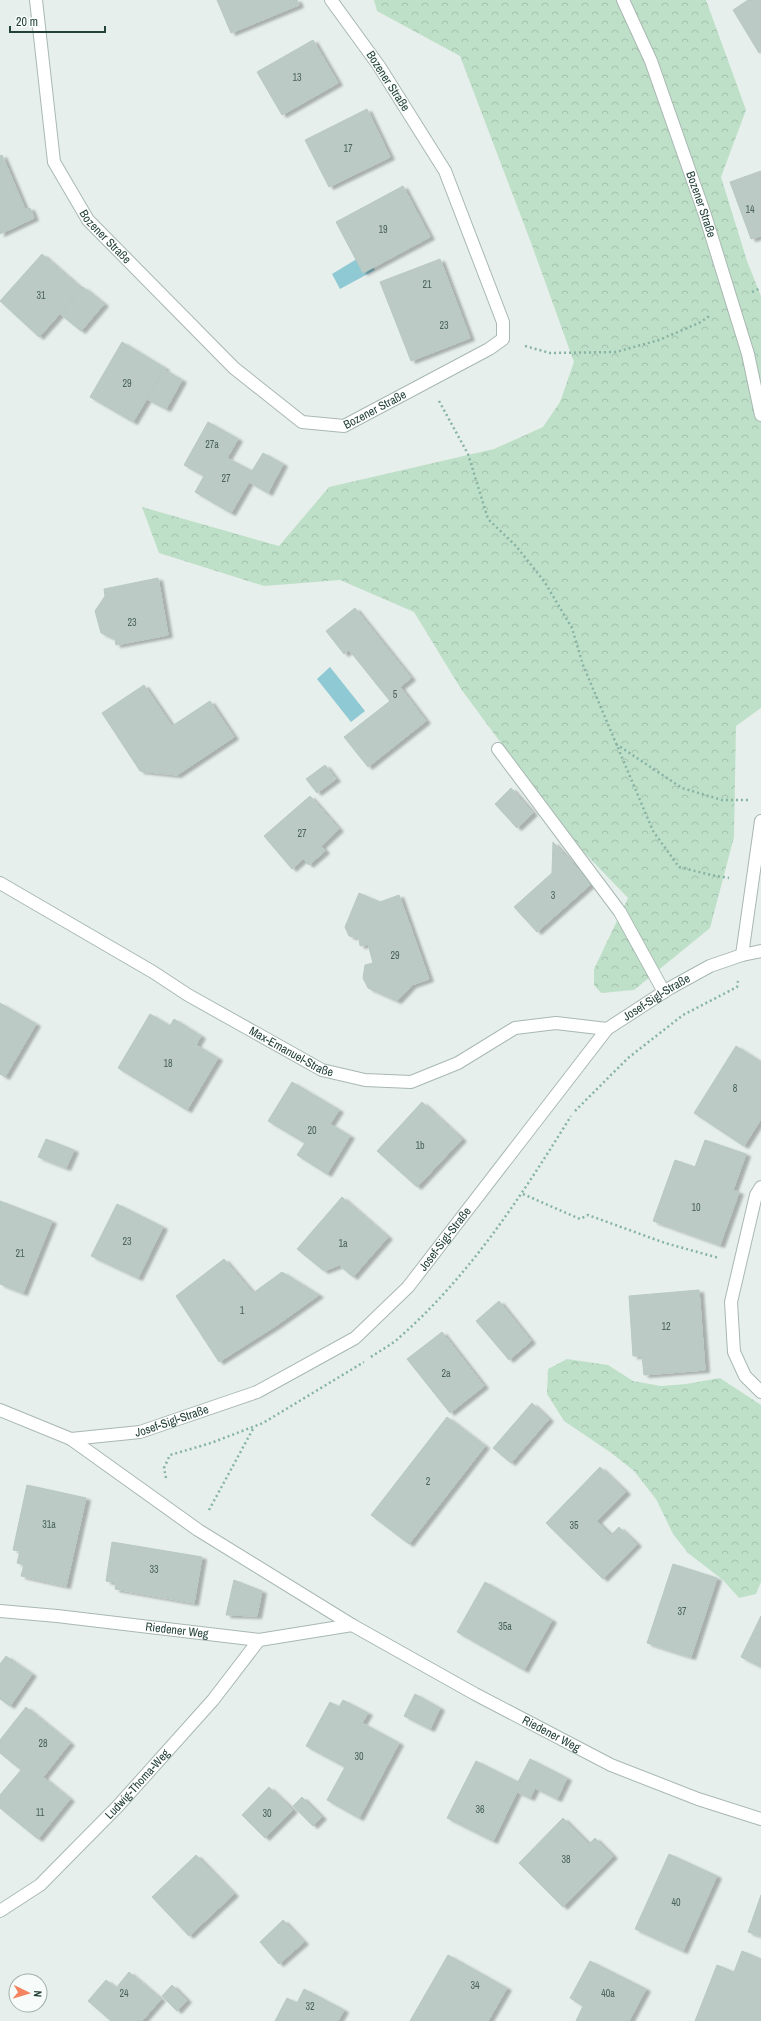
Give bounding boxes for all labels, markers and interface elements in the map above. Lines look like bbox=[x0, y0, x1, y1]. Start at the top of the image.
scale bar bbox=[10, 8, 105, 34]
text: 20 m bbox=[16, 14, 38, 30]
street label: Bozener Straße bbox=[363, 48, 413, 114]
house number: 13 bbox=[292, 71, 302, 84]
house number: 17 bbox=[343, 142, 353, 155]
street label: Bozener Straße bbox=[682, 169, 720, 240]
house number: 14 bbox=[745, 203, 755, 216]
street label: Bozener Straße bbox=[76, 207, 135, 267]
house number: 19 bbox=[378, 223, 388, 236]
house number: 21 bbox=[422, 278, 432, 291]
house number: 31 bbox=[36, 289, 46, 302]
house number: 23 bbox=[439, 319, 449, 332]
house number: 29 bbox=[122, 377, 132, 390]
street label: Bozener Straße bbox=[341, 386, 409, 433]
house number: 27a bbox=[205, 438, 219, 451]
house number: 27 bbox=[221, 472, 231, 485]
house number: 23 bbox=[127, 616, 137, 629]
house number: 5 bbox=[393, 688, 398, 701]
house number: 27 bbox=[297, 827, 307, 840]
house number: 3 bbox=[551, 889, 556, 902]
house number: 29 bbox=[390, 949, 400, 962]
street label: Josef-Sigl-Straße bbox=[620, 970, 693, 1025]
street label: Max-Emanuel-Straße bbox=[246, 1023, 335, 1080]
house number: 18 bbox=[163, 1057, 173, 1070]
house number: 8 bbox=[733, 1082, 738, 1095]
house number: 20 bbox=[307, 1124, 317, 1137]
house number: 1b bbox=[415, 1139, 425, 1152]
house number: 10 bbox=[691, 1201, 701, 1214]
street label: Josef-Sigl-Straße bbox=[415, 1204, 475, 1274]
house number: 23 bbox=[122, 1235, 132, 1248]
house number: 1a bbox=[338, 1237, 348, 1250]
house number: 21 bbox=[15, 1247, 25, 1260]
house number: 1 bbox=[240, 1304, 245, 1317]
house number: 12 bbox=[661, 1320, 671, 1333]
house number: 2a bbox=[441, 1367, 451, 1380]
street label: Josef-Sigl-Straße bbox=[135, 1401, 211, 1440]
house number: 2 bbox=[426, 1475, 431, 1488]
house number: 31a bbox=[42, 1518, 56, 1531]
house number: 35 bbox=[569, 1519, 579, 1532]
house number: 33 bbox=[149, 1563, 159, 1576]
house number: 37 bbox=[677, 1605, 687, 1618]
street label: Riedener Weg bbox=[145, 1619, 210, 1642]
house number: 35a bbox=[498, 1620, 512, 1633]
street label: Riedener Weg bbox=[520, 1712, 584, 1756]
house number: 28 bbox=[38, 1737, 48, 1750]
street label: Ludwig-Thoma-Weg bbox=[102, 1745, 174, 1822]
house number: 30 bbox=[354, 1750, 364, 1763]
house number: 36 bbox=[475, 1803, 485, 1816]
house number: 11 bbox=[36, 1806, 45, 1819]
house number: 30 bbox=[262, 1807, 272, 1820]
house number: 38 bbox=[561, 1853, 571, 1866]
house number: 40 bbox=[671, 1896, 681, 1909]
north arrow bbox=[8, 1973, 48, 2013]
house number: 34 bbox=[470, 1979, 480, 1992]
house number: 24 bbox=[119, 1987, 129, 2000]
house number: 40a bbox=[601, 1987, 615, 2000]
text: N bbox=[31, 1990, 45, 1998]
house number: 32 bbox=[305, 2000, 315, 2013]

